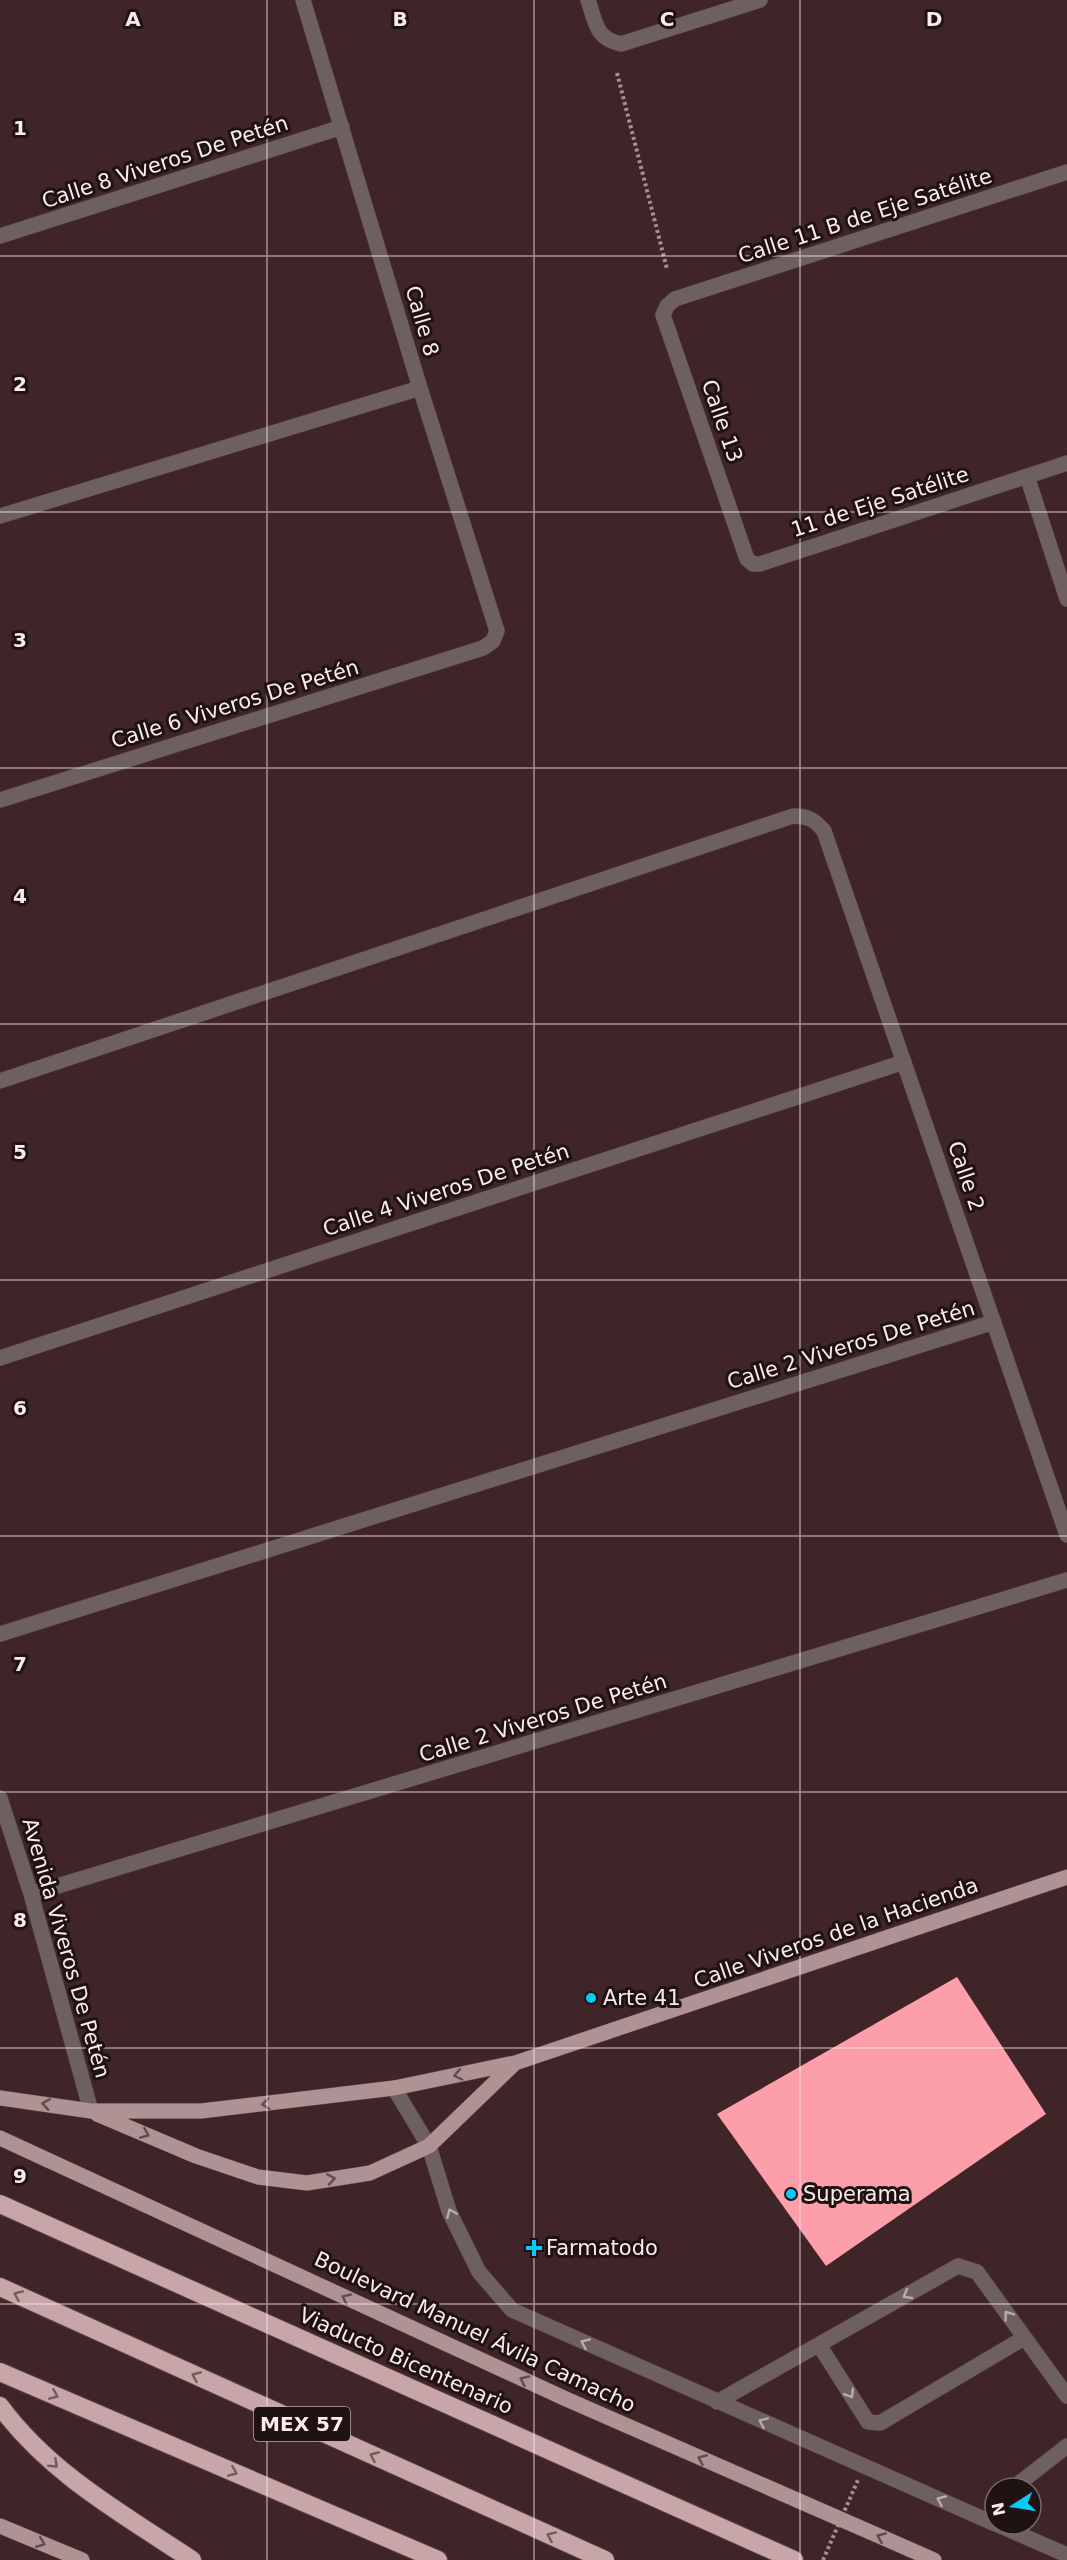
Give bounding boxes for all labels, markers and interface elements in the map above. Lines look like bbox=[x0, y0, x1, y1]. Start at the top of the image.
text: A bbox=[125, 7, 141, 31]
text: B bbox=[392, 7, 408, 31]
text: C bbox=[660, 7, 674, 31]
text: D bbox=[926, 7, 942, 31]
street label: Calle 8 Viveros De Petén bbox=[39, 111, 291, 213]
text: 1 bbox=[13, 116, 27, 140]
street label: Calle 11 B de Eje Satélite bbox=[735, 164, 995, 268]
street label: Calle 8 bbox=[401, 283, 443, 359]
text: 2 bbox=[13, 372, 27, 396]
street label: Calle 13 bbox=[697, 377, 747, 465]
street label: 11 de Eje Satélite bbox=[788, 462, 972, 542]
text: 3 bbox=[13, 628, 27, 652]
street label: Calle 6 Viveros De Petén bbox=[108, 655, 362, 753]
text: 4 bbox=[13, 884, 27, 908]
street label: Calle 2 bbox=[943, 1138, 989, 1214]
street label: Calle 4 Viveros De Petén bbox=[320, 1139, 572, 1241]
text: 5 bbox=[13, 1140, 27, 1164]
street label: Calle 2 Viveros De Petén bbox=[724, 1296, 978, 1394]
text: 6 bbox=[13, 1396, 27, 1420]
text: 7 bbox=[13, 1652, 27, 1676]
street label: Calle 2 Viveros De Petén bbox=[416, 1669, 670, 1767]
street label: Avenida Viveros De Petén bbox=[17, 1815, 115, 2081]
street label: Calle Viveros de la Hacienda bbox=[691, 1873, 981, 1993]
text: 8 bbox=[13, 1908, 27, 1932]
place label: Arte 41 bbox=[603, 1986, 681, 2010]
marker: Arte 41 bbox=[584, 1991, 598, 2005]
one-way arrow bbox=[453, 2068, 463, 2081]
one-way arrow bbox=[261, 2098, 270, 2110]
one-way arrow bbox=[41, 2099, 50, 2111]
one-way arrow bbox=[139, 2127, 150, 2139]
text: 9 bbox=[13, 2164, 27, 2188]
one-way arrow bbox=[327, 2174, 336, 2186]
place label: Superama bbox=[803, 2182, 911, 2206]
marker: Superama bbox=[784, 2187, 798, 2201]
one-way arrow bbox=[446, 2209, 458, 2220]
place label: Farmatodo bbox=[546, 2236, 658, 2260]
marker: Farmatodo bbox=[527, 2241, 541, 2255]
street label: Boulevard Manuel Ávila Camacho bbox=[311, 2246, 640, 2417]
one-way arrow bbox=[903, 2288, 913, 2299]
one-way arrow bbox=[14, 2291, 25, 2303]
one-way arrow bbox=[342, 2294, 353, 2306]
street label: Viaducto Bicentenario bbox=[296, 2303, 516, 2419]
one-way arrow bbox=[1004, 2311, 1015, 2322]
one-way arrow bbox=[580, 2338, 591, 2350]
one-way arrow bbox=[191, 2371, 202, 2383]
one-way arrow bbox=[519, 2375, 530, 2387]
one-way arrow bbox=[47, 2388, 58, 2400]
one-way arrow bbox=[843, 2388, 855, 2398]
road number: MEX 57 bbox=[254, 2407, 350, 2441]
one-way arrow bbox=[758, 2417, 769, 2429]
one-way arrow bbox=[369, 2451, 380, 2463]
one-way arrow bbox=[697, 2454, 708, 2466]
one-way arrow bbox=[46, 2457, 57, 2468]
one-way arrow bbox=[227, 2465, 238, 2477]
north arrow bbox=[983, 2476, 1043, 2536]
one-way arrow bbox=[937, 2495, 948, 2507]
text: N bbox=[988, 2500, 1010, 2518]
one-way arrow bbox=[547, 2531, 558, 2543]
one-way arrow bbox=[876, 2532, 887, 2544]
one-way arrow bbox=[35, 2536, 46, 2548]

